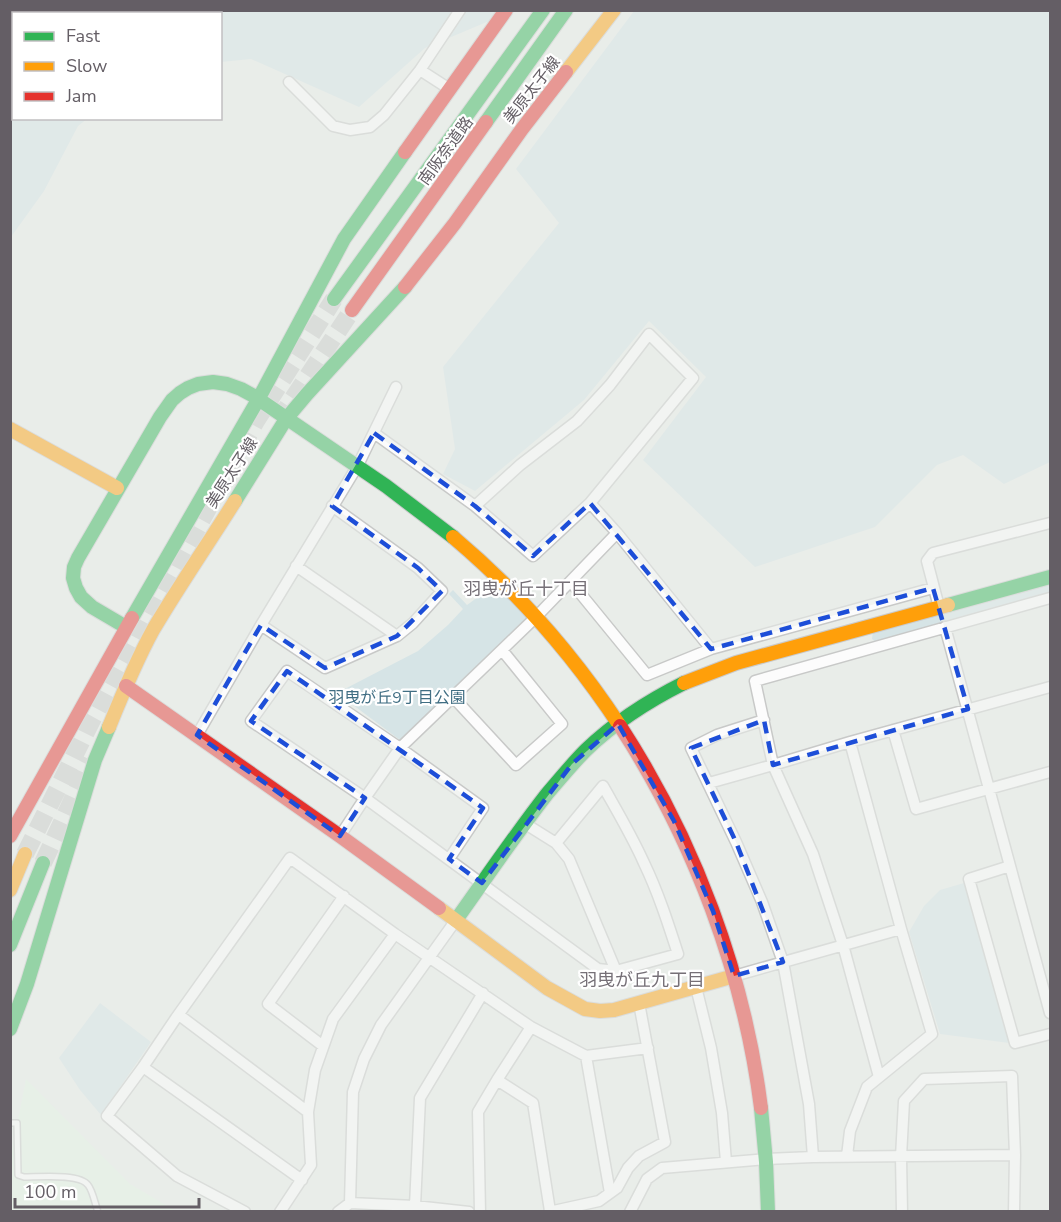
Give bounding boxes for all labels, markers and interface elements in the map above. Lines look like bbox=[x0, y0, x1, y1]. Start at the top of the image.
legend bbox=[12, 12, 222, 120]
text: Fast bbox=[66, 24, 101, 48]
street label: 美原太子線 bbox=[499, 52, 565, 128]
text: Slow bbox=[66, 54, 107, 78]
text: Jam bbox=[65, 84, 97, 108]
street label: 南阪奈道路 bbox=[414, 112, 478, 190]
street label: 美原太子線 bbox=[201, 433, 263, 513]
district label: 羽曳が丘十丁目 bbox=[463, 577, 589, 601]
park label: 羽曳が丘9丁目公園 bbox=[328, 687, 466, 709]
district label: 羽曳が丘九丁目 bbox=[579, 968, 705, 992]
scale bar bbox=[15, 1171, 200, 1209]
text: 100 m bbox=[24, 1180, 76, 1204]

